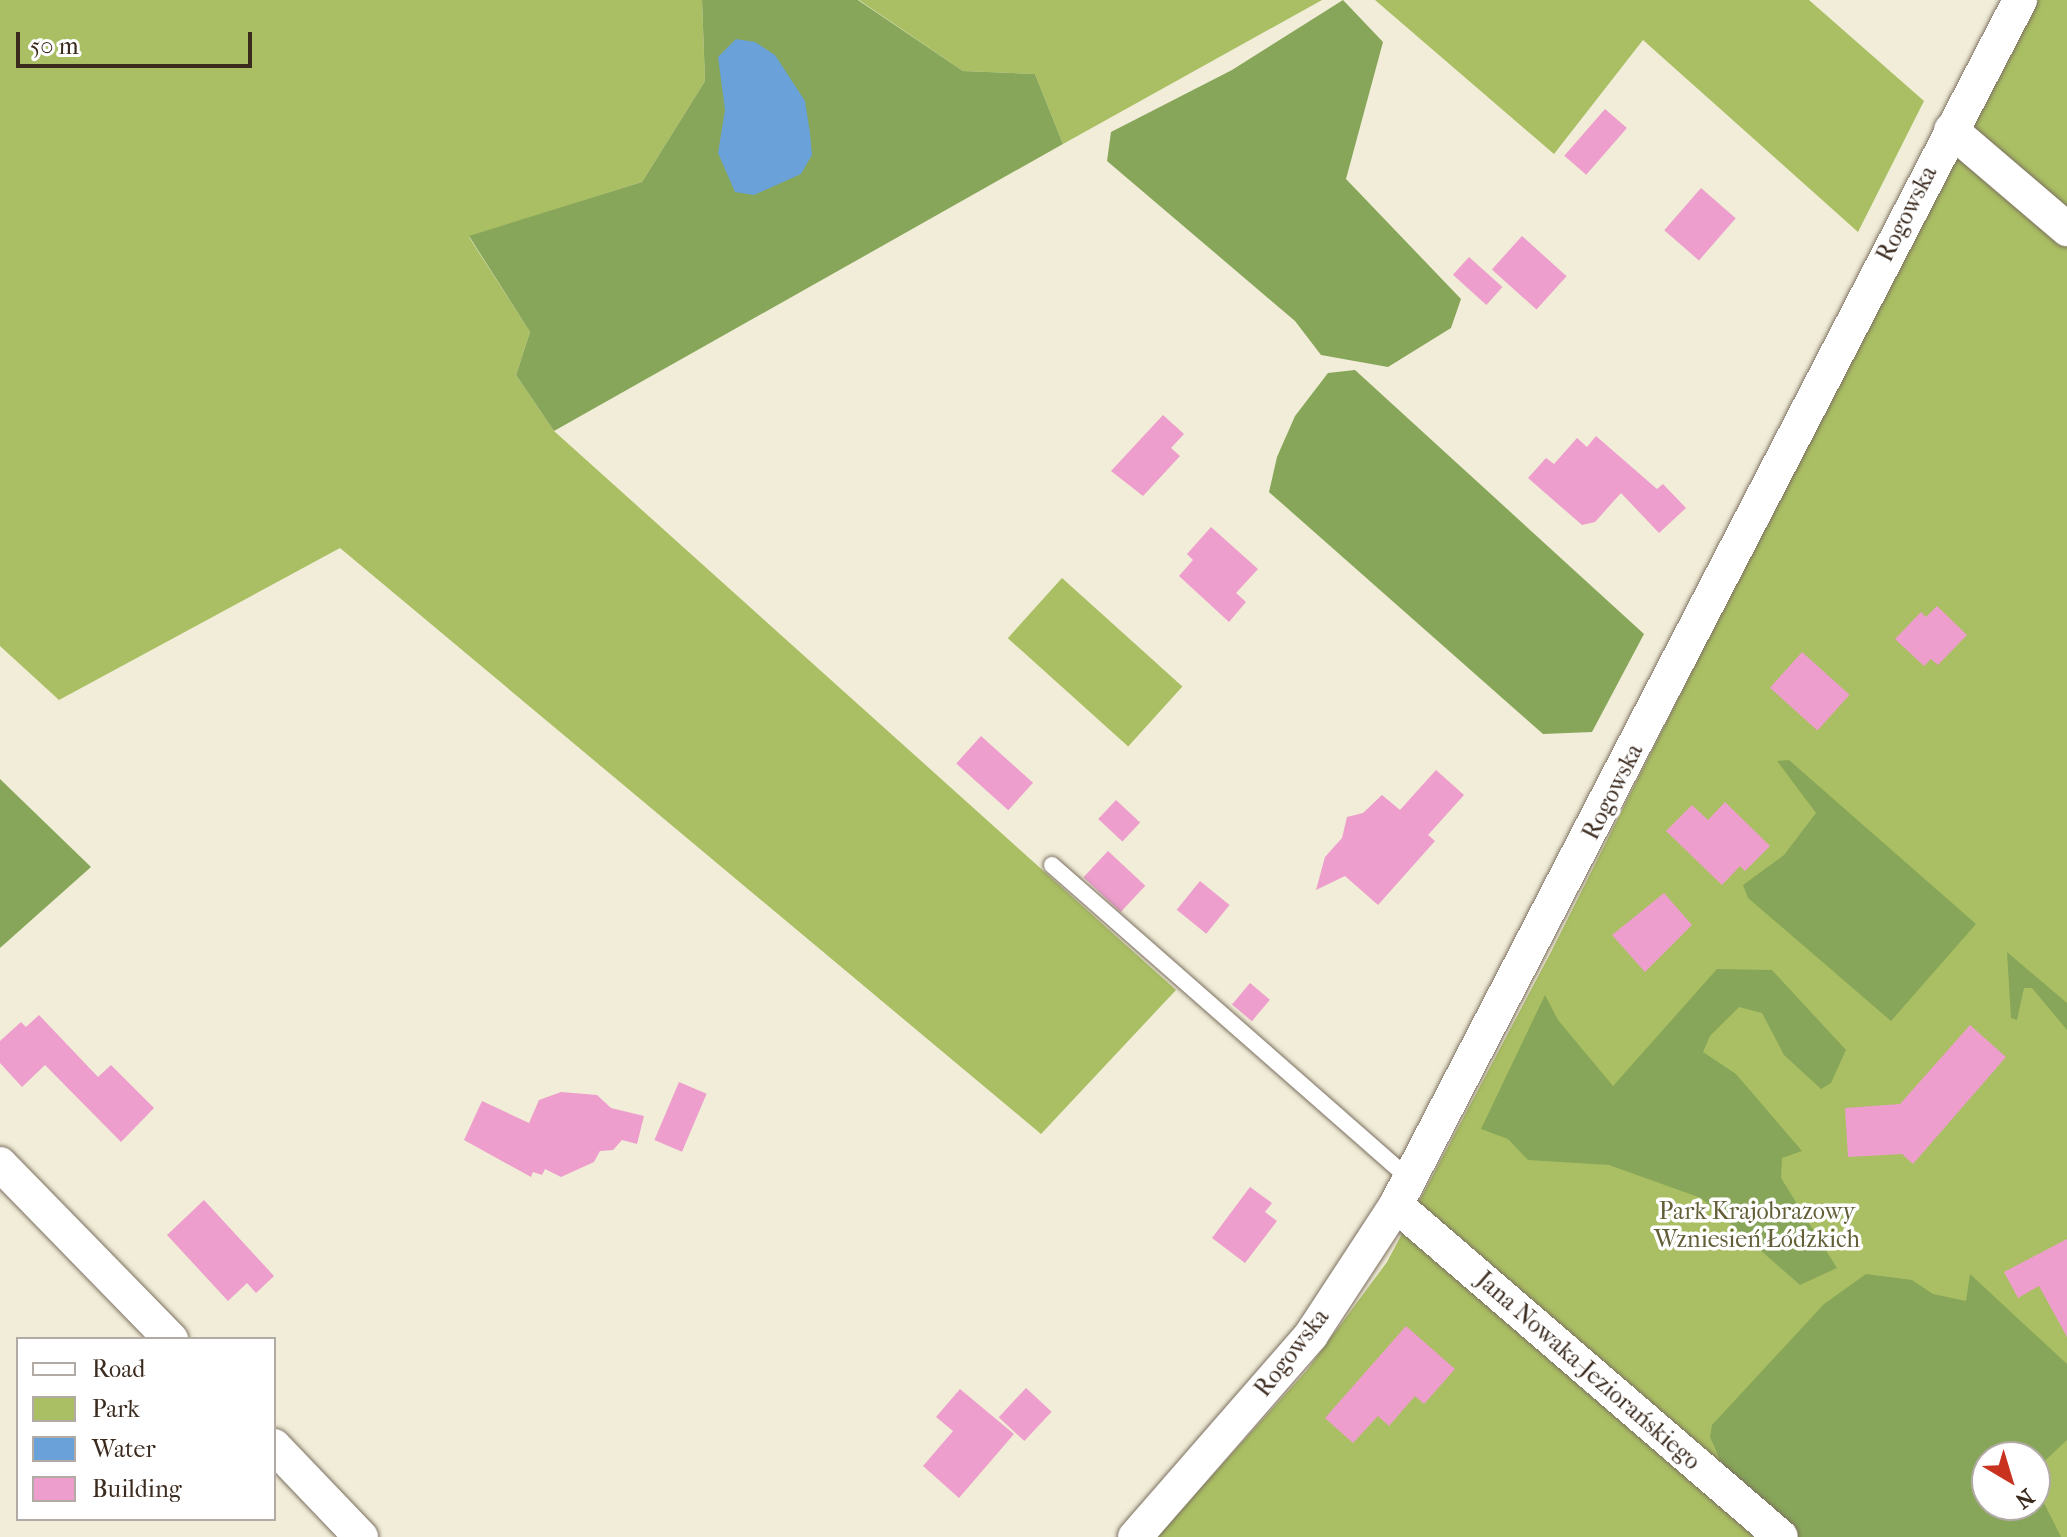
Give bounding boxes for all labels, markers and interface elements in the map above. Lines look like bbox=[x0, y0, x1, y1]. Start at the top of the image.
scale bar bbox=[20, 16, 256, 66]
text: 50 m bbox=[30, 32, 79, 60]
street label: Rogowska bbox=[1871, 161, 1943, 267]
street label: Rogowska bbox=[1577, 739, 1649, 845]
park label: Park Krajobrazowy Wzniesień Łódzkich bbox=[1654, 1198, 1860, 1254]
street label: Jana Nowaka-Jeziorańskiego bbox=[1470, 1266, 1706, 1476]
street label: Rogowska bbox=[1249, 1303, 1335, 1403]
legend bbox=[16, 1337, 276, 1521]
text: Road bbox=[92, 1355, 145, 1383]
text: Park bbox=[92, 1395, 140, 1423]
text: Water bbox=[92, 1435, 156, 1463]
north arrow bbox=[1971, 1441, 2051, 1521]
text: Building bbox=[92, 1475, 182, 1503]
text: N bbox=[2010, 1483, 2039, 1514]

